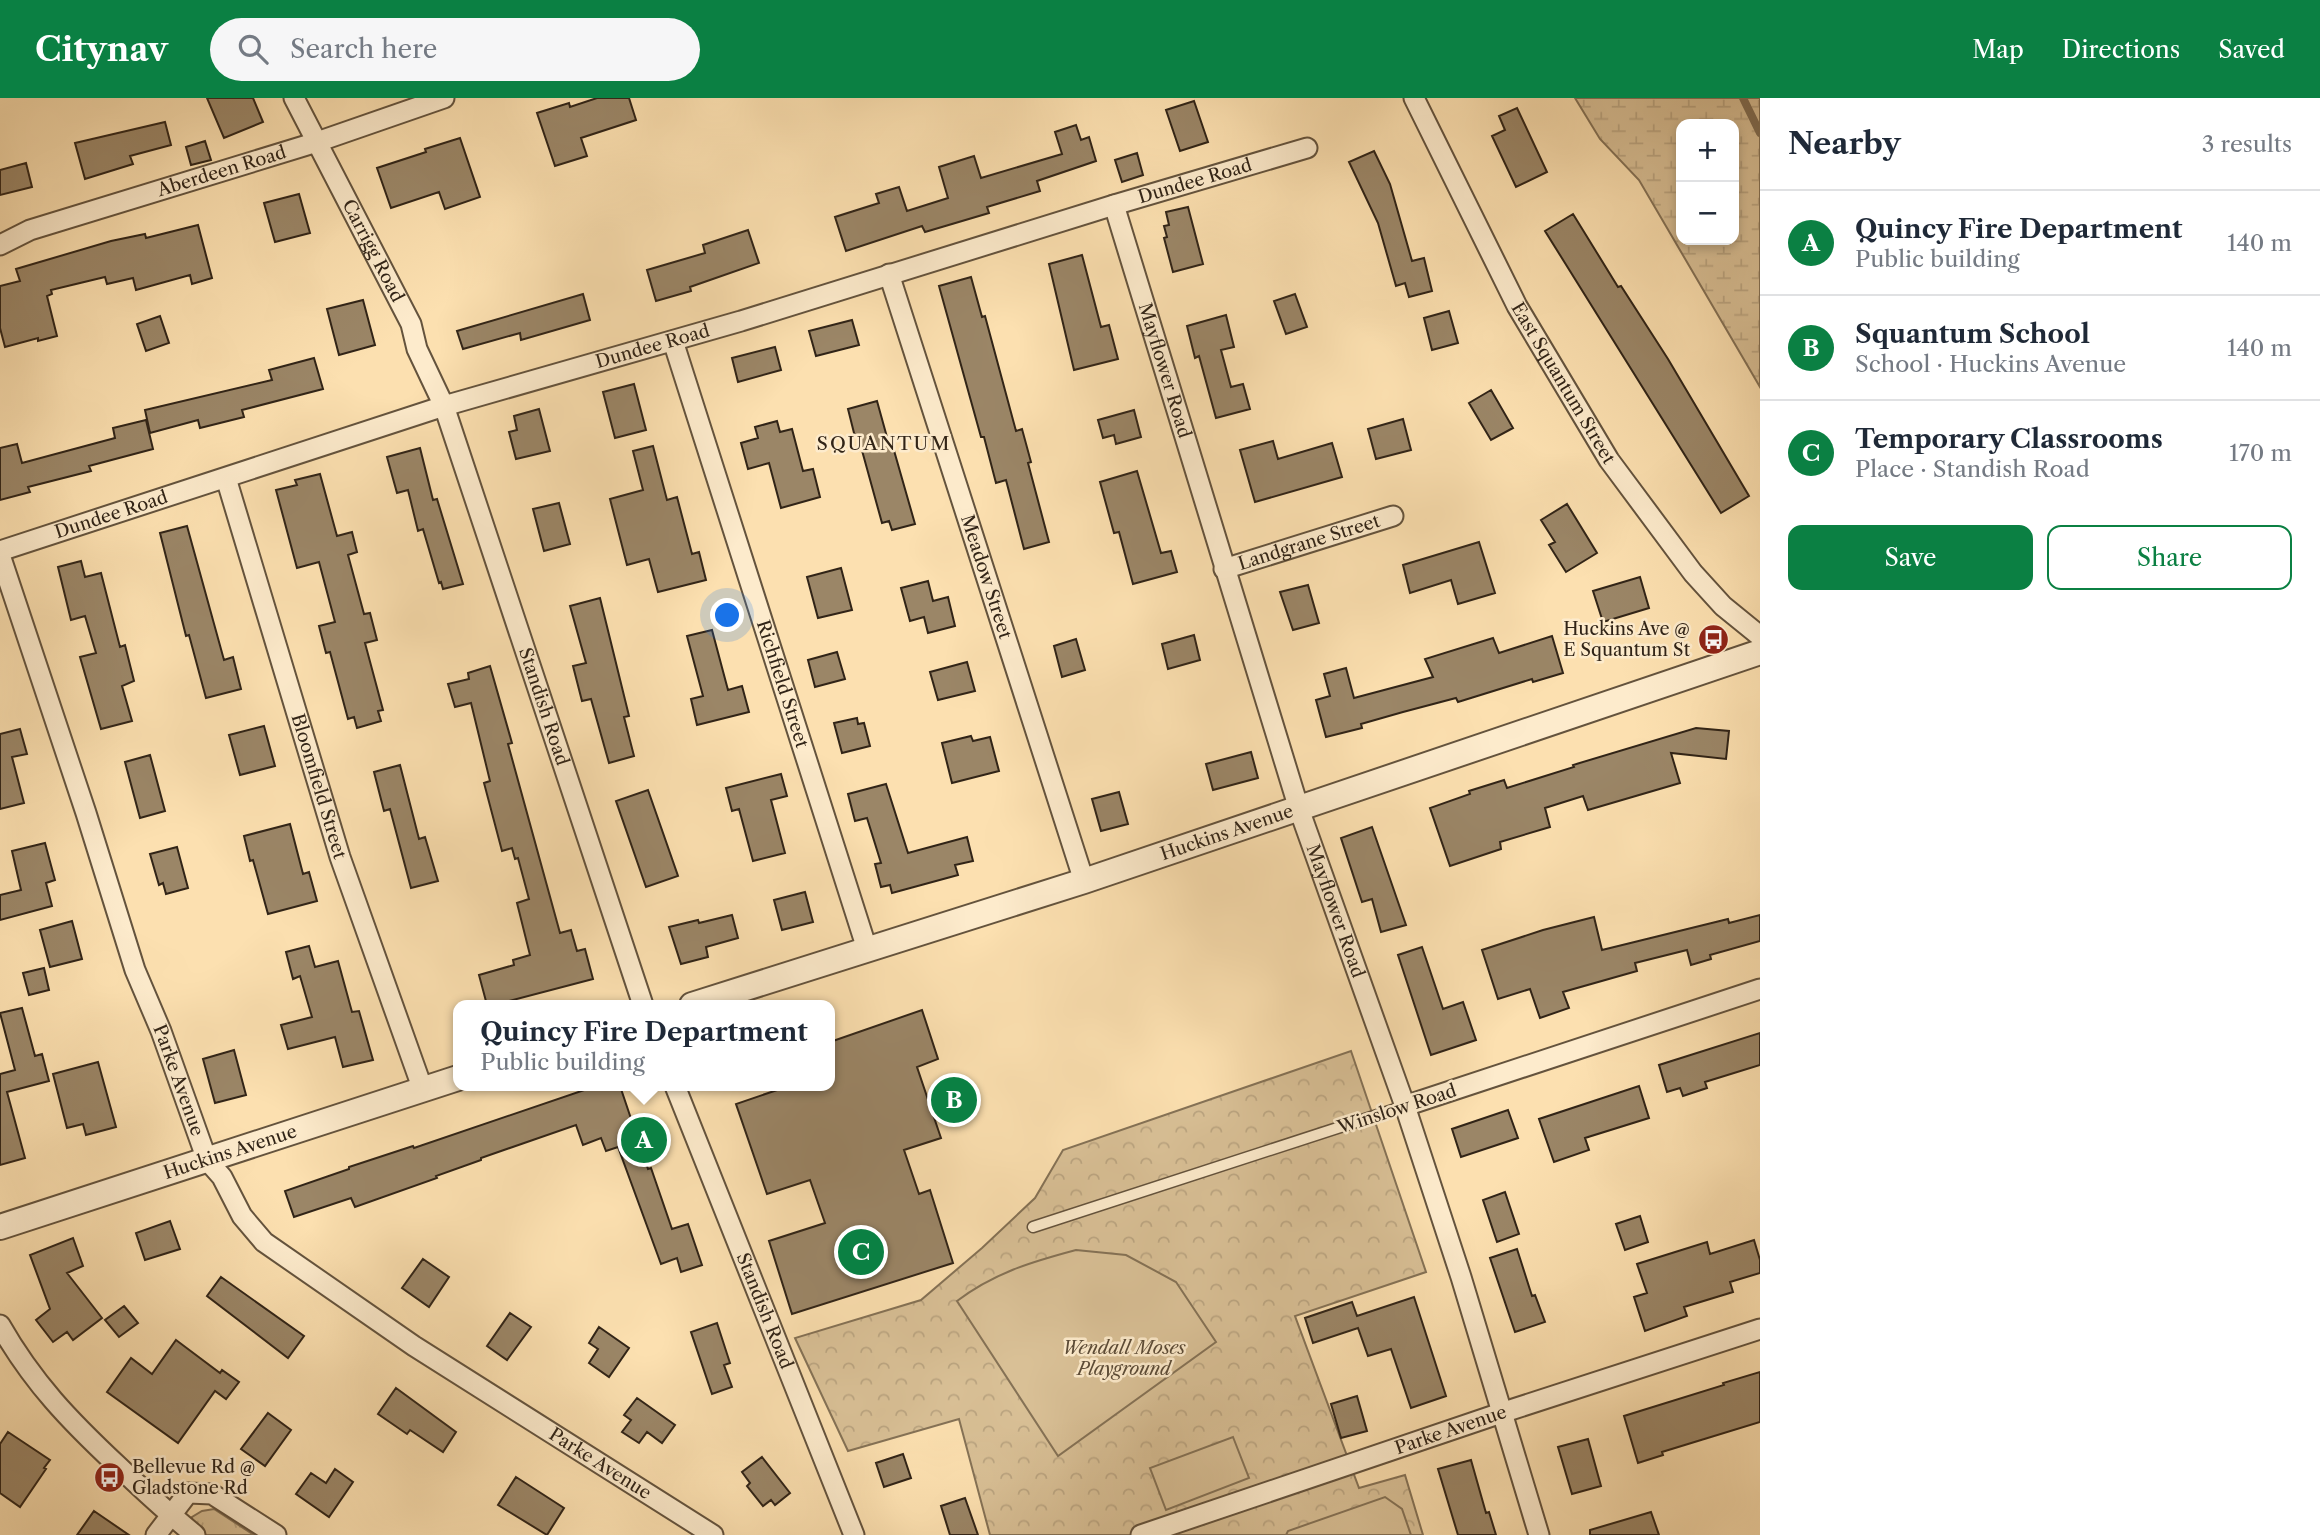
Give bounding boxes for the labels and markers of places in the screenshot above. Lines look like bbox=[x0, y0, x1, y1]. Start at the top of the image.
place label: Huckins Ave @ E Squantum St bbox=[1563, 618, 1691, 661]
bus stop icon: Huckins Ave @ E Squantum St bbox=[1696, 622, 1730, 656]
pin: B bbox=[931, 1074, 977, 1126]
pin: A bbox=[621, 1114, 667, 1166]
pin: C bbox=[838, 1226, 884, 1278]
place label: Bellevue Rd @ Gladstone Rd bbox=[132, 1456, 255, 1499]
bus stop icon: Bellevue Rd @ Gladstone Rd bbox=[92, 1460, 126, 1494]

